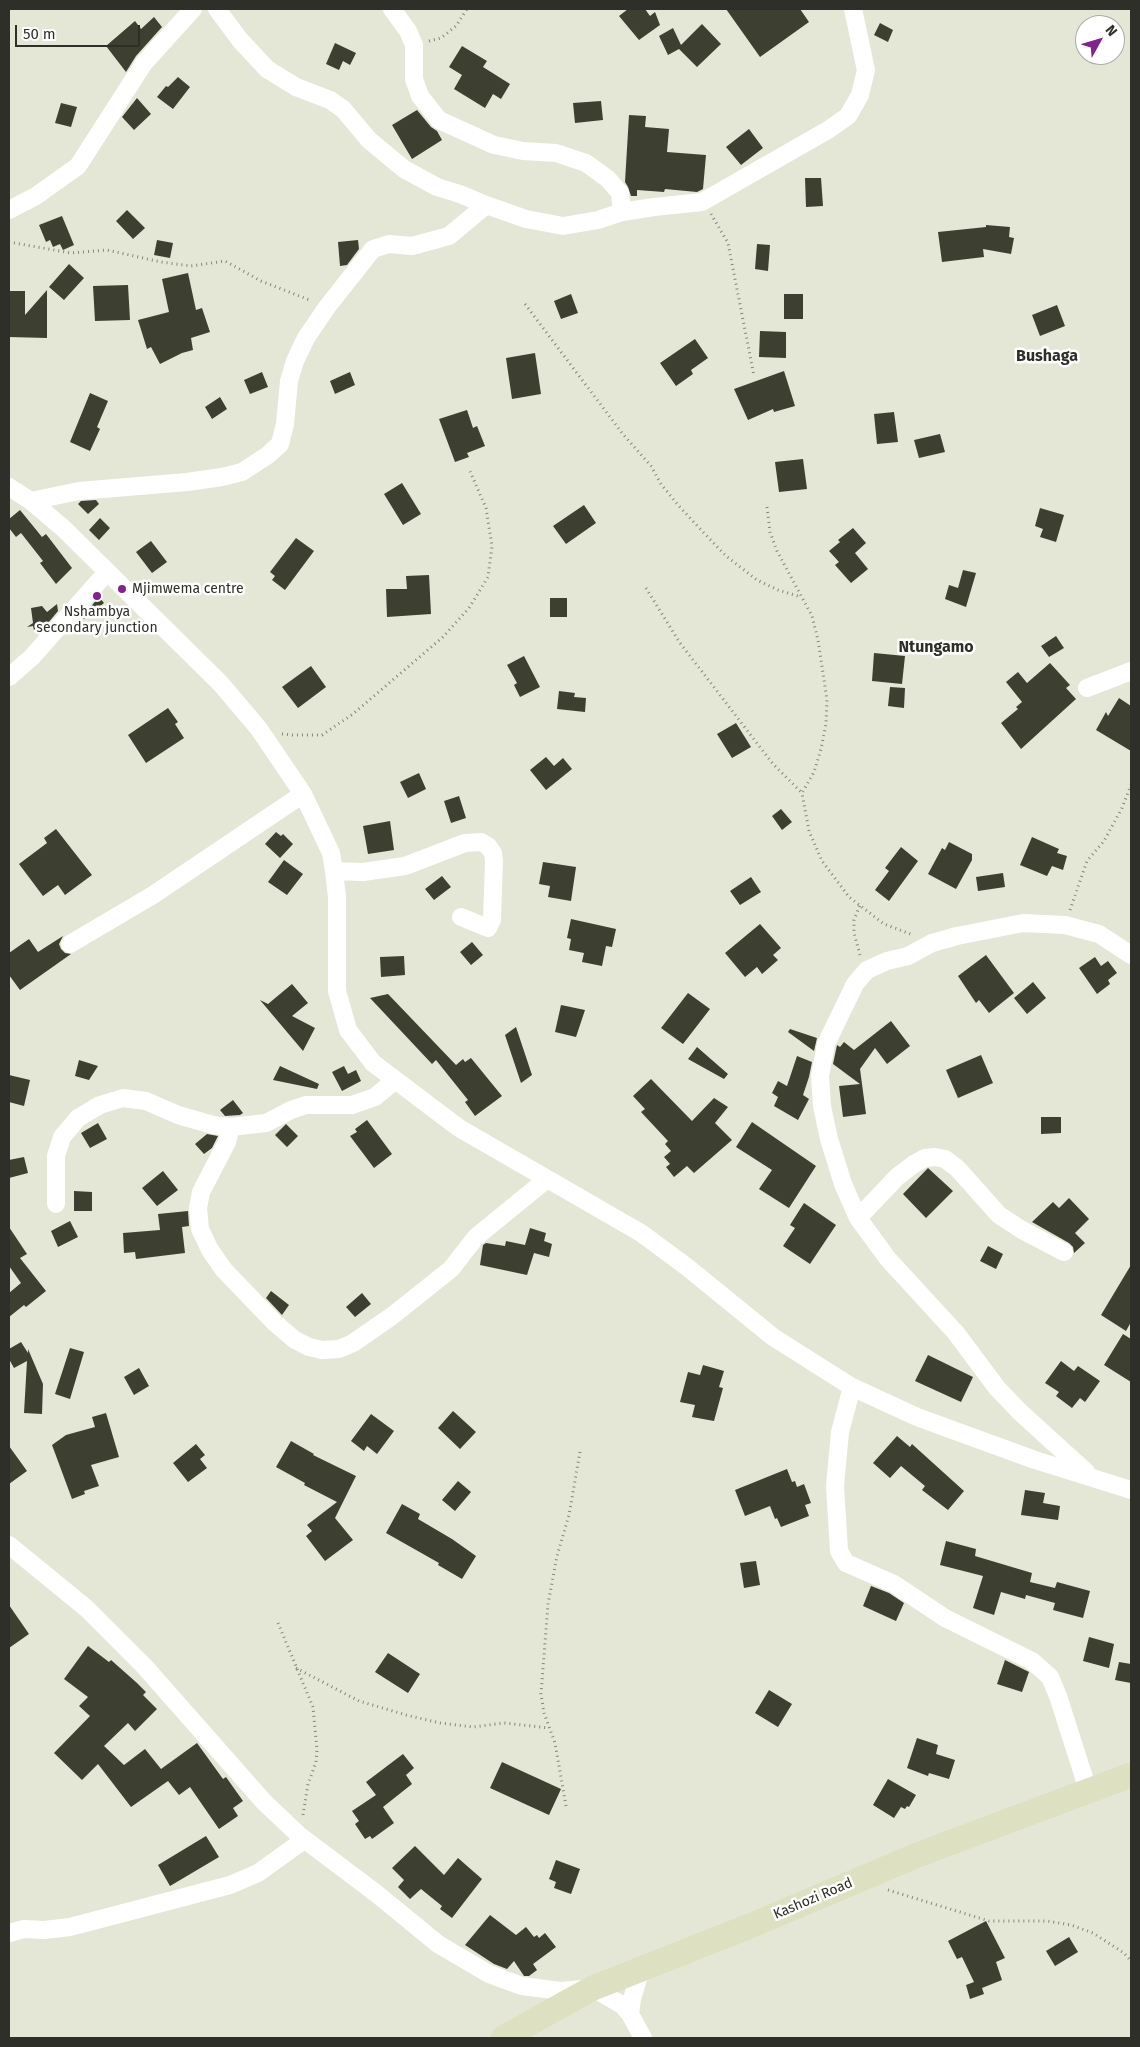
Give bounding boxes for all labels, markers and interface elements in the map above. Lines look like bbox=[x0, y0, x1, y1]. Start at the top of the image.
scale bar bbox=[18, 15, 142, 47]
north arrow bbox=[1075, 15, 1125, 65]
text: N bbox=[1102, 22, 1121, 40]
text: 50 m bbox=[23, 25, 56, 43]
district label: Bushaga bbox=[1016, 347, 1078, 367]
place label: Mjimwema centre bbox=[132, 581, 244, 597]
marker: Mjimwema centre bbox=[116, 583, 128, 595]
marker: Nshambya secondary junction bbox=[91, 590, 103, 602]
place label: Nshambya secondary junction bbox=[36, 604, 158, 636]
district label: Ntungamo bbox=[898, 638, 974, 658]
street label: Kashozi Road bbox=[771, 1875, 855, 1923]

